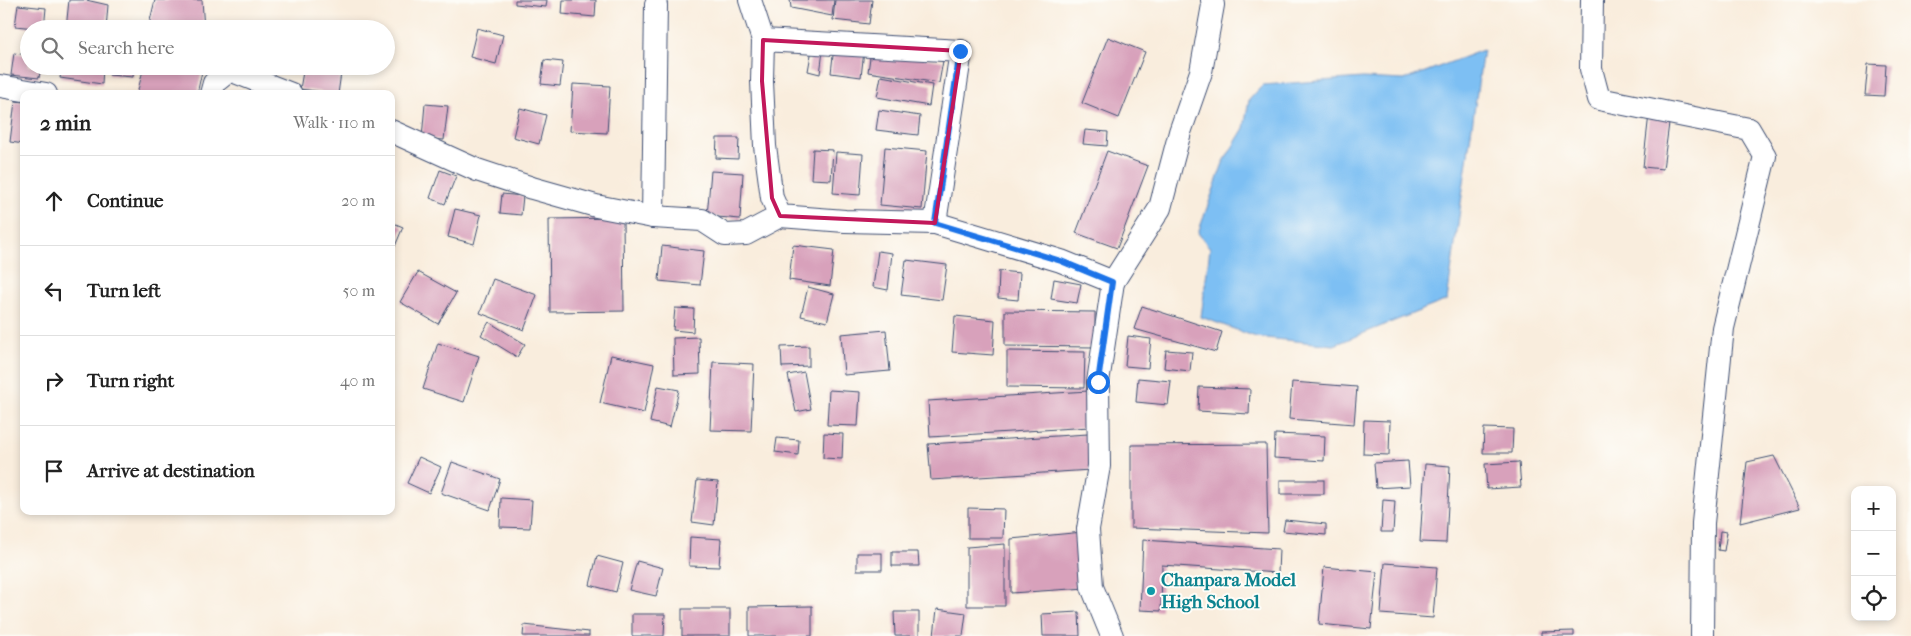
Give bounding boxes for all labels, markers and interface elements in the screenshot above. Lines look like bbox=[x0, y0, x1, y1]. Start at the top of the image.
search box bbox=[20, 20, 395, 75]
icon: search bbox=[38, 34, 66, 62]
text: Search here bbox=[78, 37, 174, 59]
route end bbox=[949, 40, 972, 63]
text: 2 min bbox=[40, 111, 91, 135]
text: Walk · 110 m bbox=[293, 113, 375, 132]
icon: ahead bbox=[40, 187, 68, 215]
text: Continue bbox=[87, 190, 163, 212]
text: 20 m bbox=[341, 191, 375, 210]
icon: left bbox=[40, 277, 68, 305]
text: Turn left bbox=[87, 280, 161, 302]
text: 50 m bbox=[343, 281, 375, 300]
icon: right bbox=[40, 367, 68, 395]
text: Turn right bbox=[87, 370, 174, 392]
text: 40 m bbox=[340, 371, 375, 390]
route start bbox=[1087, 371, 1110, 394]
icon: arrive bbox=[40, 457, 68, 485]
text: Arrive at destination bbox=[87, 460, 255, 482]
map controls bbox=[1851, 486, 1896, 621]
button: + bbox=[1851, 486, 1896, 531]
button: − bbox=[1851, 531, 1896, 576]
place label: Chanpara Model High School bbox=[1161, 569, 1297, 613]
button: locate bbox=[1851, 576, 1896, 621]
marker: Chanpara Model High School bbox=[1145, 585, 1157, 597]

